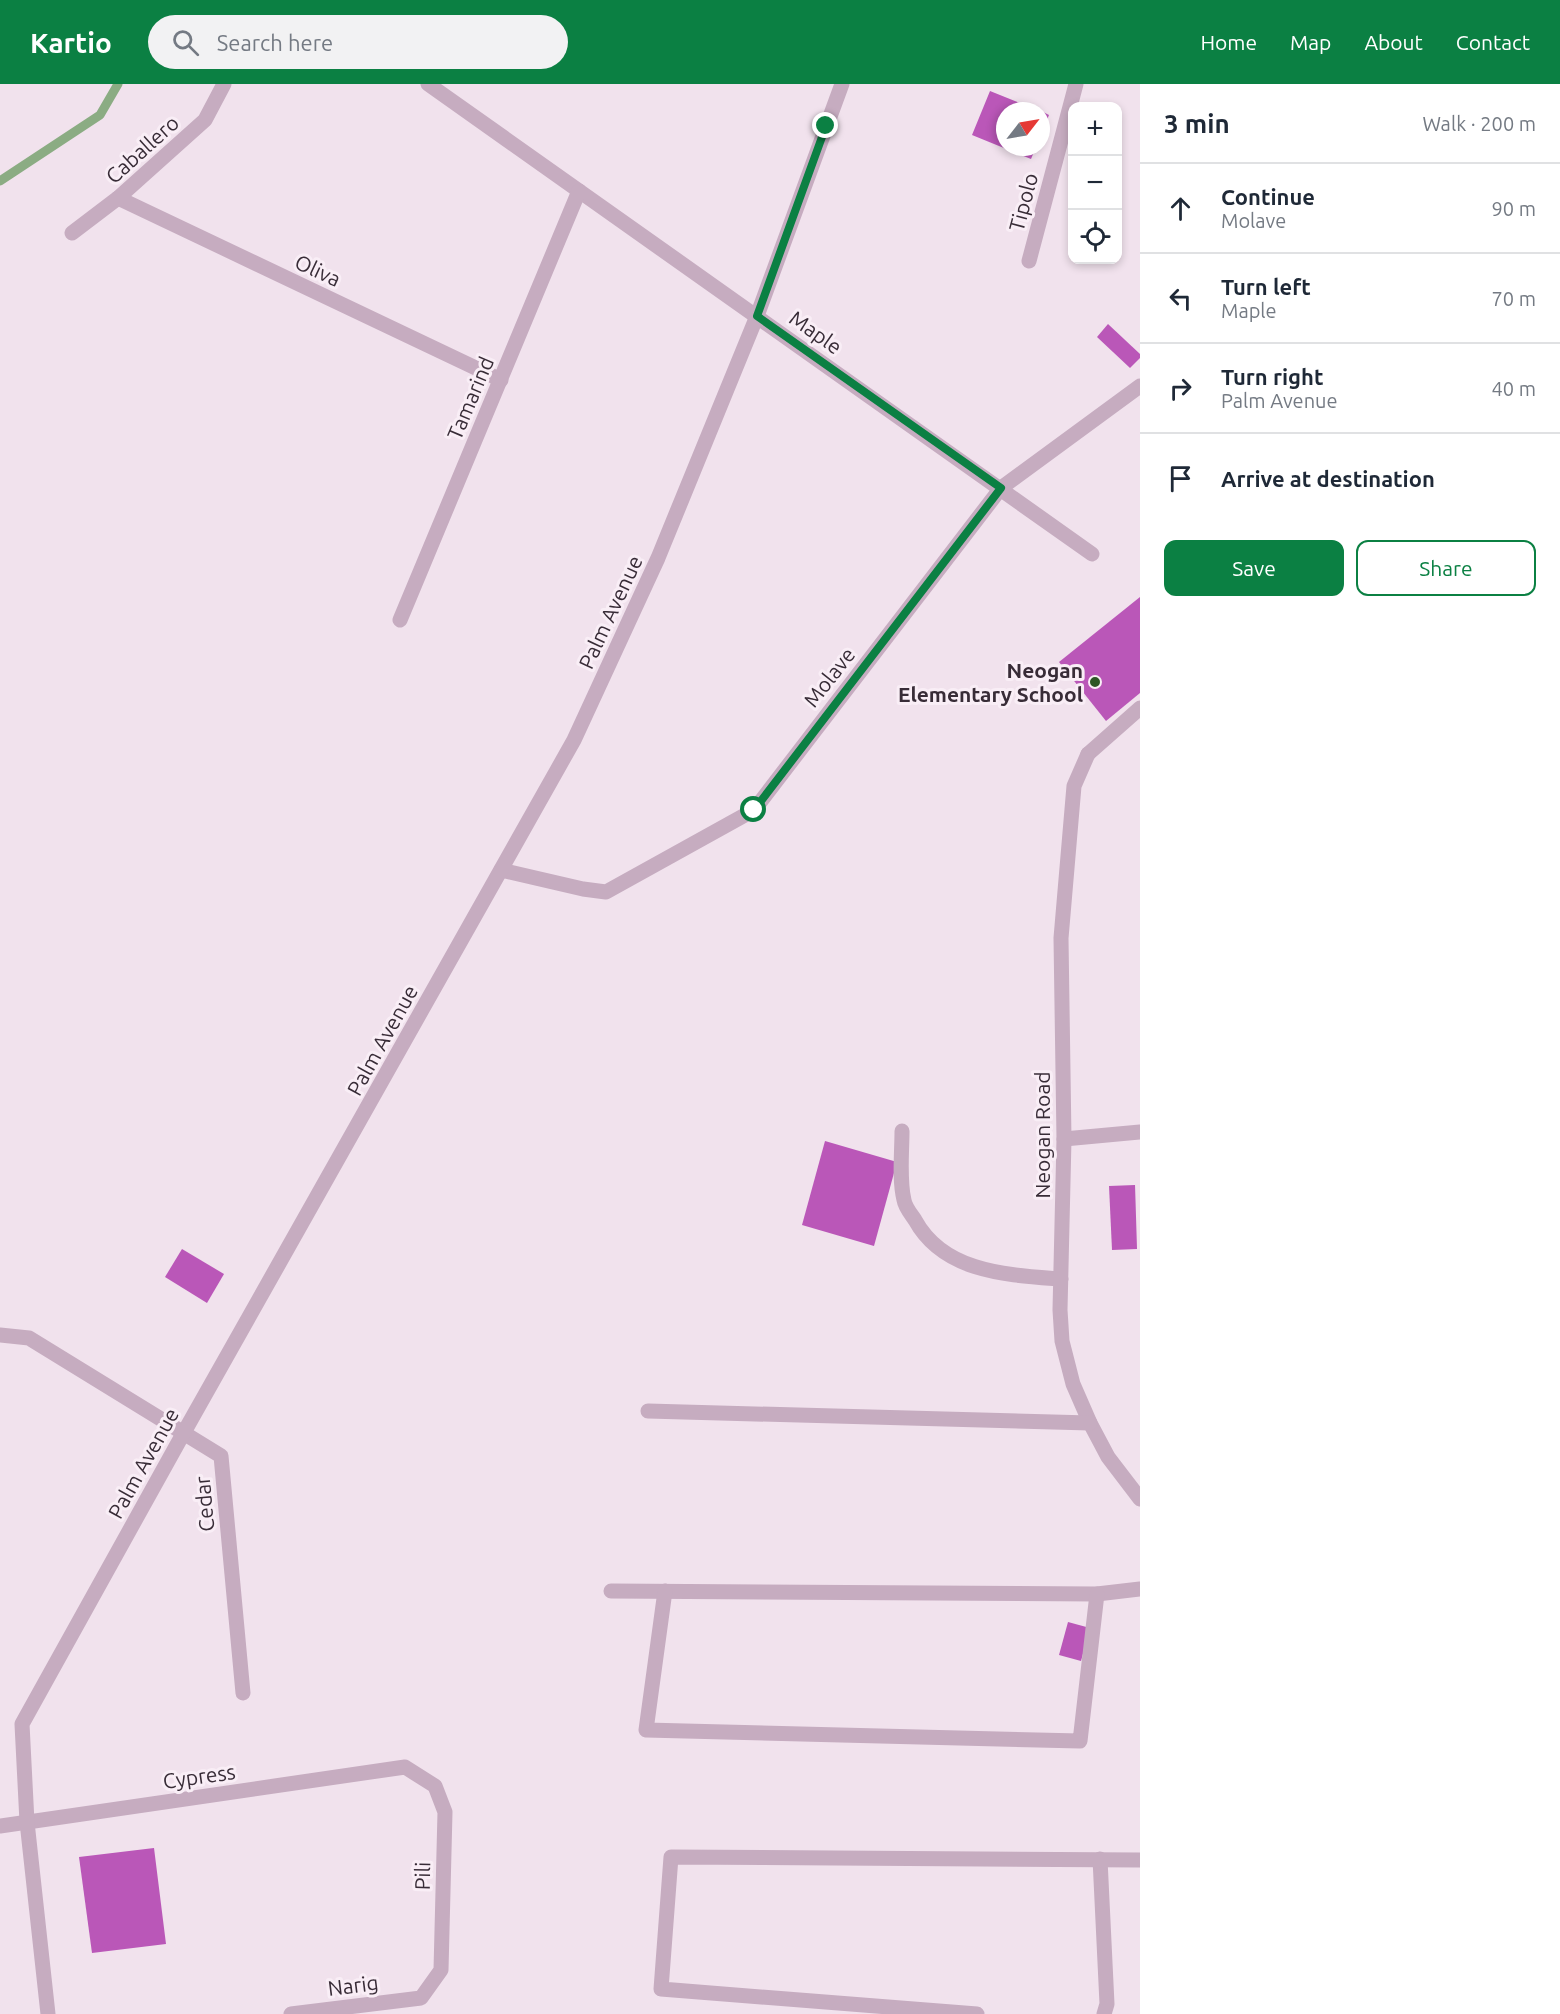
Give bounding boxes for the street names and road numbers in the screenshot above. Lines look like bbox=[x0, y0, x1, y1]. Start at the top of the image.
street label: Caballero bbox=[101, 110, 183, 188]
street label: Tipolo bbox=[1004, 170, 1042, 234]
street label: Oliva bbox=[291, 249, 345, 291]
street label: Maple bbox=[785, 305, 847, 359]
street label: Tamarind bbox=[442, 353, 498, 443]
street label: Palm Avenue bbox=[573, 551, 647, 673]
street label: Molave bbox=[798, 643, 860, 711]
street label: Palm Avenue bbox=[342, 981, 422, 1099]
street label: Neogan Road bbox=[1030, 1072, 1054, 1198]
street label: Palm Avenue bbox=[103, 1404, 183, 1522]
street label: Cedar bbox=[190, 1475, 218, 1533]
street label: Cypress bbox=[161, 1759, 237, 1793]
street label: Pili bbox=[410, 1862, 434, 1890]
street label: Narig bbox=[326, 1970, 380, 2000]

